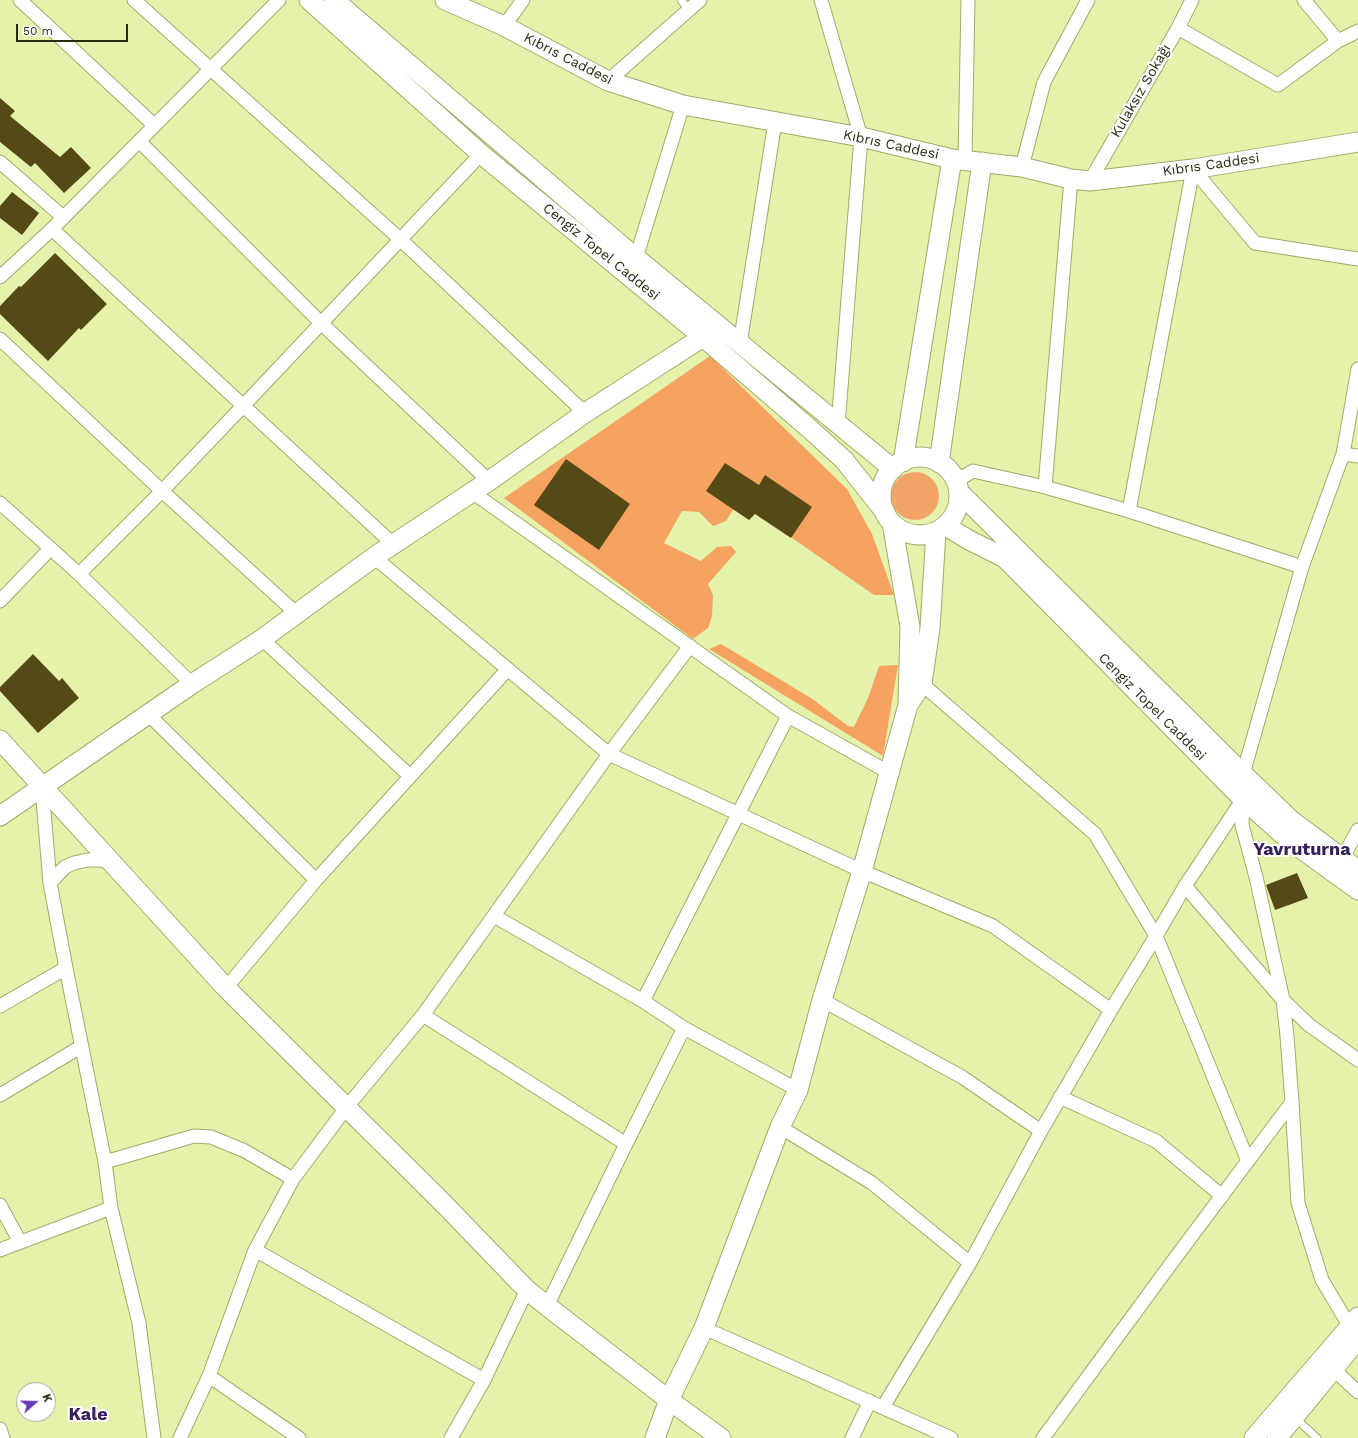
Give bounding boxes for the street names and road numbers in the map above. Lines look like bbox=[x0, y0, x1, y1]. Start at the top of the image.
street label: Kıbrıs Caddesi bbox=[521, 29, 615, 89]
street label: Kulaksız Sokağı bbox=[1107, 41, 1175, 141]
street label: Kıbrıs Caddesi bbox=[842, 127, 940, 163]
street label: Kıbrıs Caddesi bbox=[1162, 150, 1260, 180]
street label: Cengiz Topel Caddesi bbox=[539, 200, 663, 304]
street label: Cengiz Topel Caddesi bbox=[1095, 650, 1209, 764]

